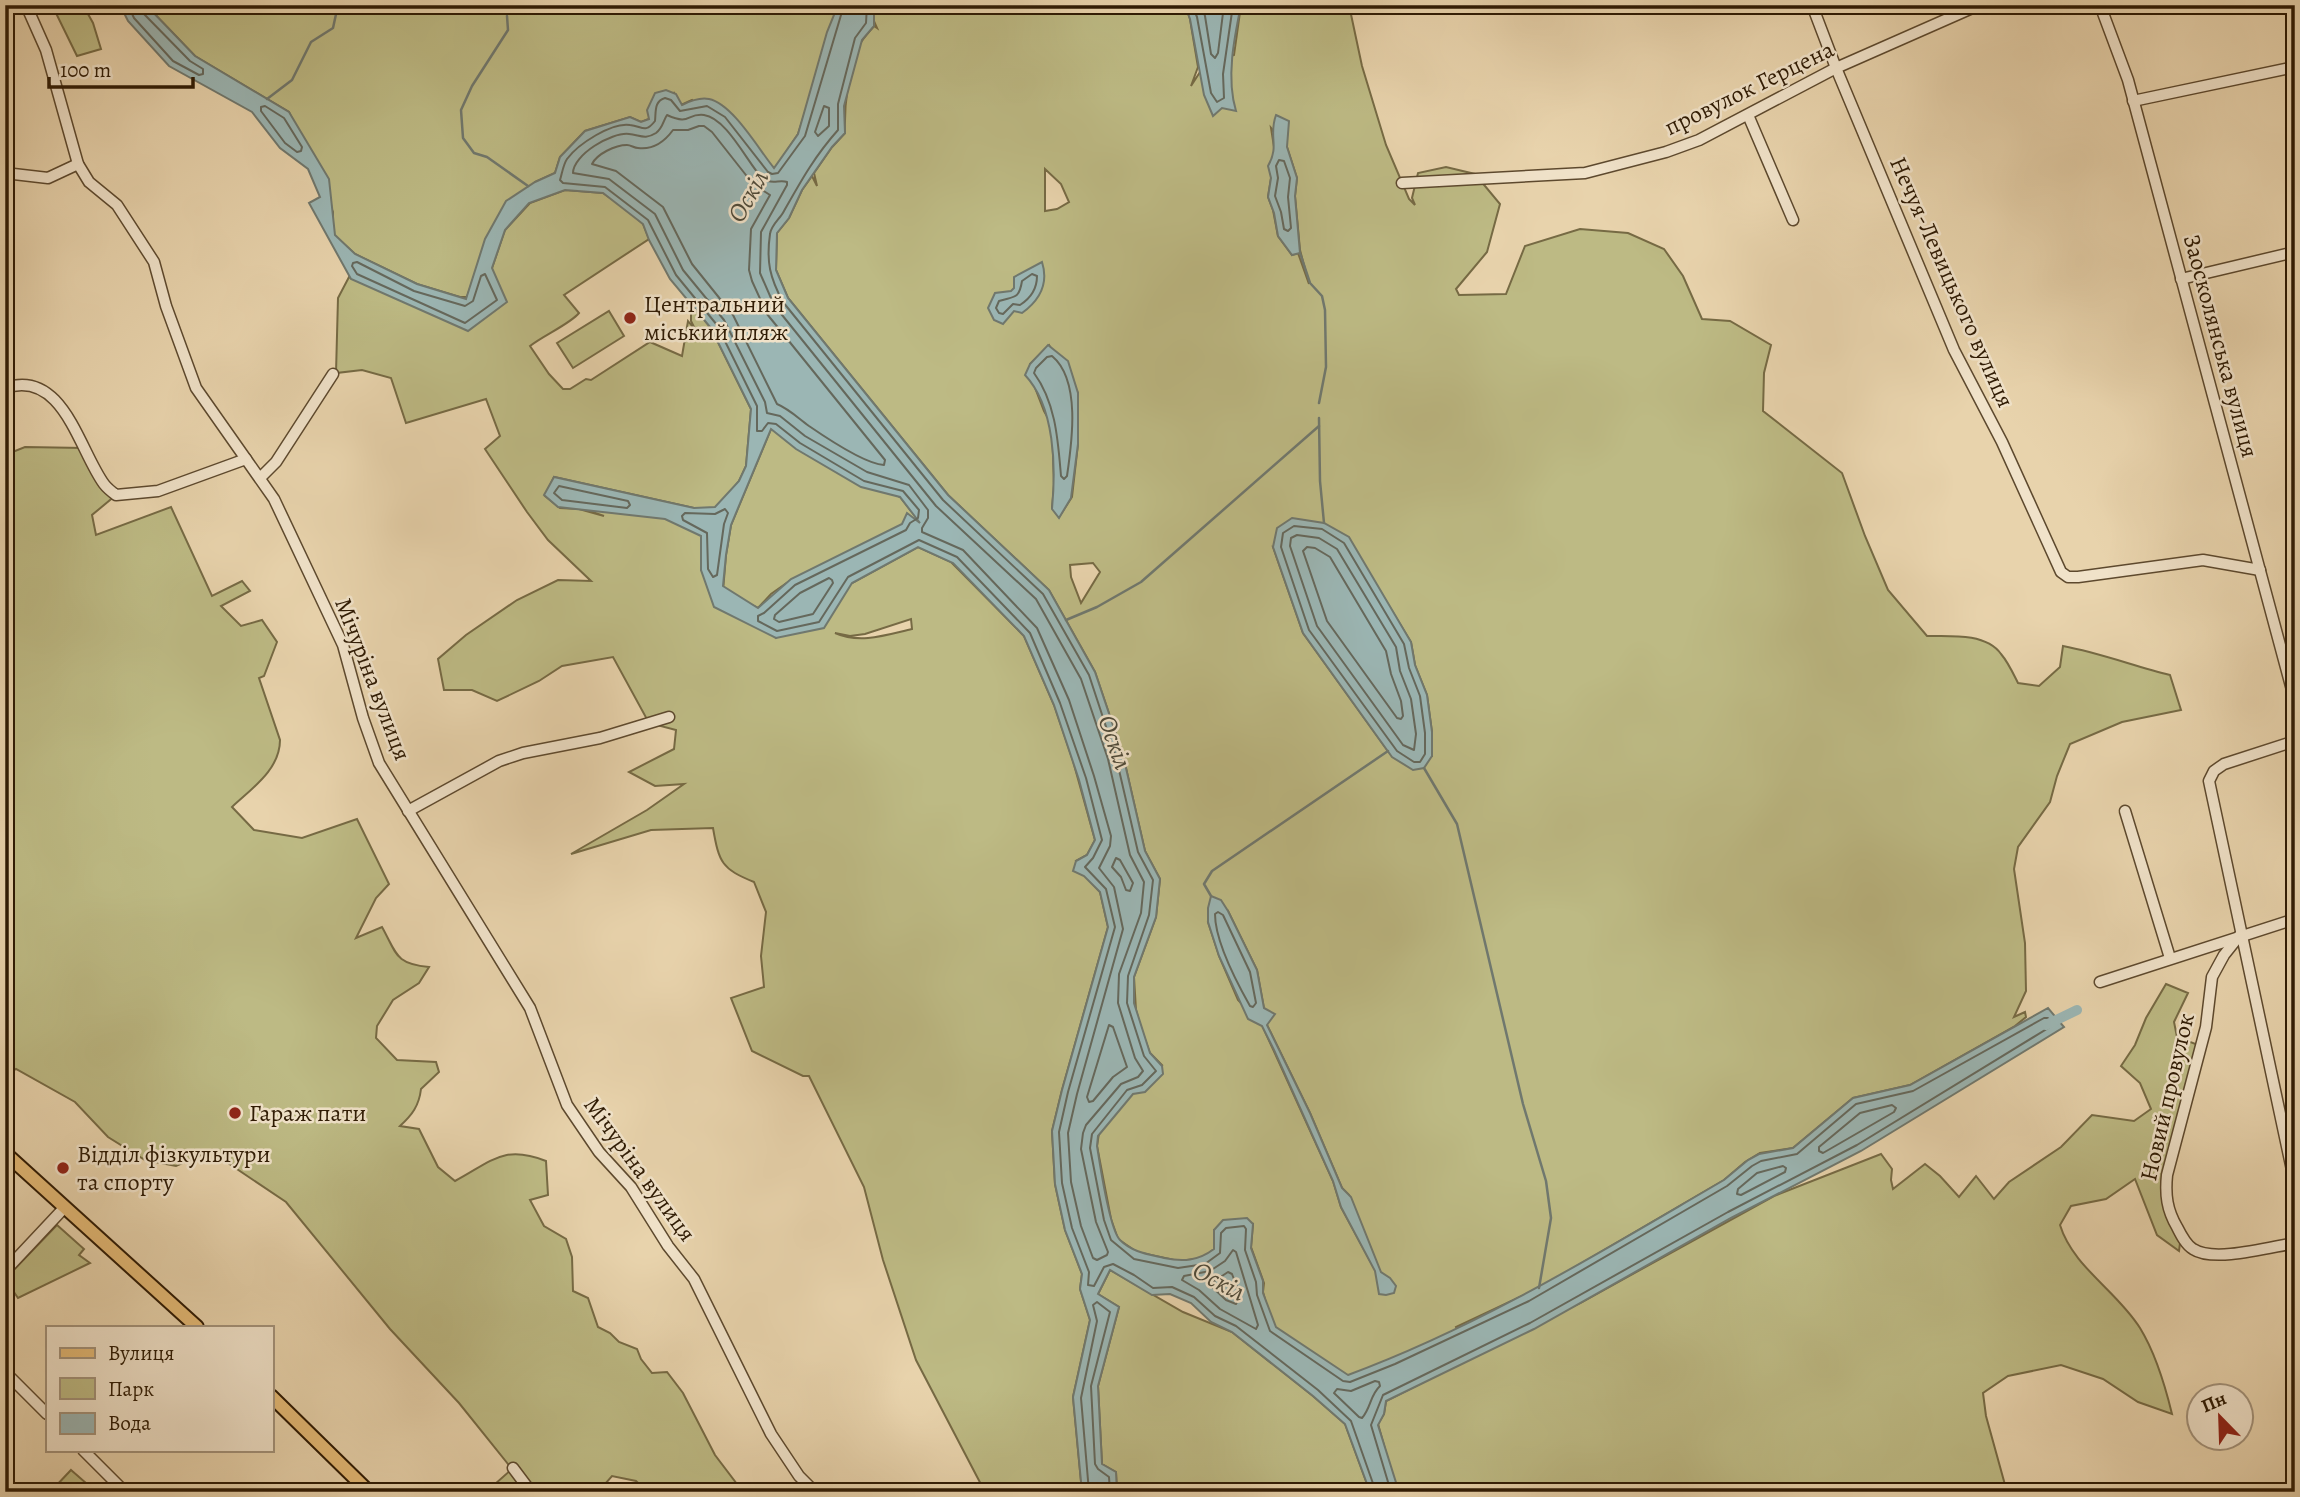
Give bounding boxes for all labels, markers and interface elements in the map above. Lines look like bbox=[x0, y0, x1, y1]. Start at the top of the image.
street label: провулок Герцена bbox=[1659, 33, 1839, 143]
scale bar bbox=[49, 46, 192, 90]
text: 100 m bbox=[60, 56, 111, 84]
street label: Нечуя-Левицького вулиця bbox=[1882, 152, 2022, 412]
water label: Оскіл bbox=[719, 163, 777, 229]
street label: Заосколянська вулиця bbox=[2176, 231, 2266, 461]
place label: Центральний міський пляж bbox=[644, 288, 788, 348]
marker: Центральний міський пляж bbox=[622, 310, 638, 326]
street label: Мічуріна вулиця bbox=[327, 593, 419, 765]
water label: Оскіл bbox=[1089, 710, 1141, 775]
street label: Новий провулок bbox=[2132, 1010, 2202, 1184]
street label: Мічуріна вулиця bbox=[577, 1090, 703, 1248]
place label: Гараж пати bbox=[249, 1097, 366, 1129]
marker: Гараж пати bbox=[227, 1105, 243, 1121]
place label: Відділ фізкультури та спорту bbox=[77, 1138, 271, 1198]
marker: Відділ фізкультури та спорту bbox=[55, 1160, 71, 1176]
water label: Оскіл bbox=[1186, 1253, 1252, 1310]
legend bbox=[46, 1326, 273, 1452]
text: Вулиця bbox=[108, 1339, 174, 1367]
text: Парк bbox=[108, 1375, 154, 1403]
north arrow bbox=[2184, 1382, 2254, 1452]
text: Пн bbox=[2197, 1385, 2230, 1419]
text: Вода bbox=[108, 1409, 151, 1437]

